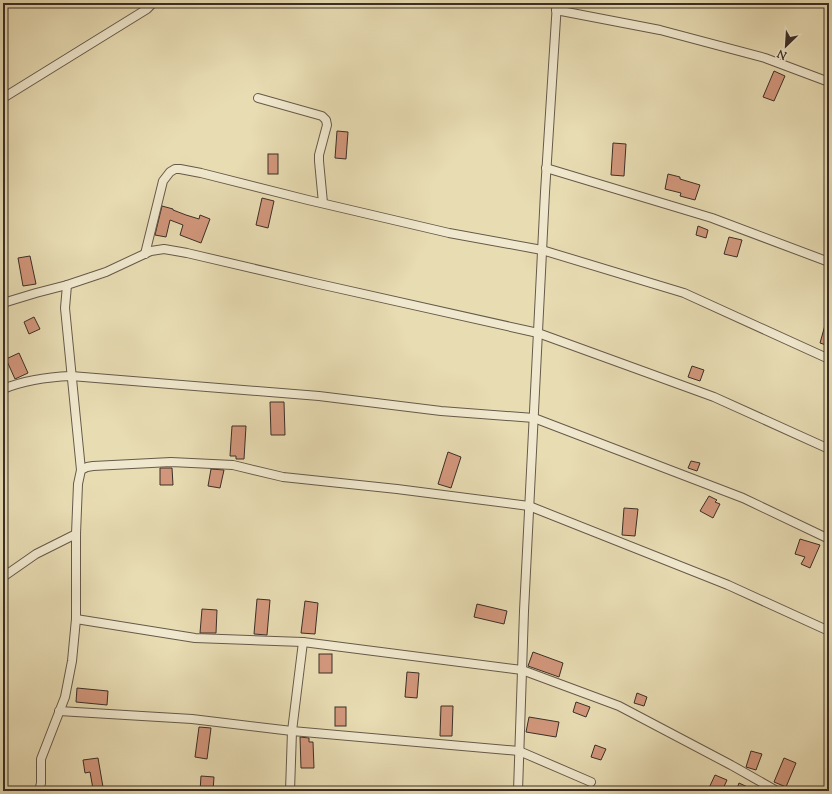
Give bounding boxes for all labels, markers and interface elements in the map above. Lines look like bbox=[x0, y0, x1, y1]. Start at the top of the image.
north arrow bbox=[766, 26, 806, 66]
text: N bbox=[775, 45, 790, 64]

